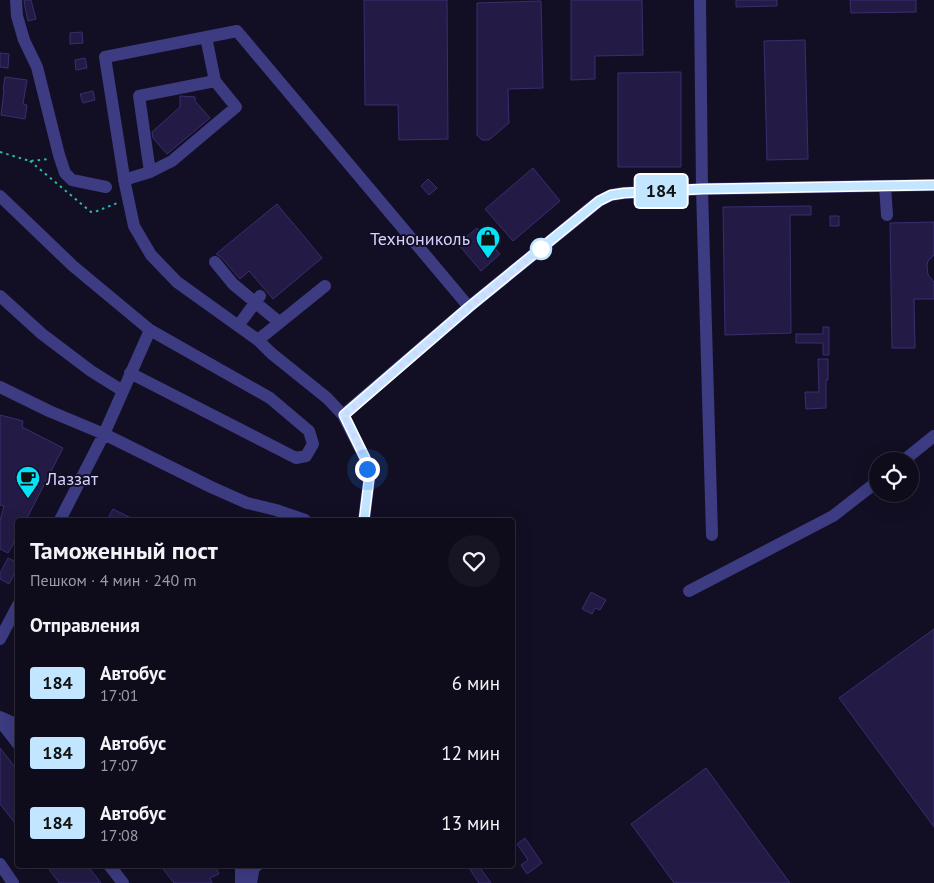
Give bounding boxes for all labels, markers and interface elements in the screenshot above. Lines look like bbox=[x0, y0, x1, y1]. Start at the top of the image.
line badge: 184 bbox=[632, 175, 690, 207]
text: 184 bbox=[646, 179, 676, 202]
shop icon: Технониколь bbox=[475, 225, 501, 259]
place label: Технониколь bbox=[370, 227, 470, 250]
unlabelled marker bbox=[530, 238, 552, 260]
map controls bbox=[869, 452, 919, 502]
button: locate bbox=[869, 452, 919, 502]
your location bbox=[355, 457, 380, 482]
cafe icon: Лаззат bbox=[15, 465, 41, 499]
place label: Лаззат bbox=[45, 467, 99, 490]
text: Таможенный пост bbox=[30, 535, 218, 566]
button: heart bbox=[448, 535, 500, 587]
text: Пешком · 4 мин · 240 m bbox=[30, 570, 197, 590]
text: Отправления bbox=[30, 613, 140, 637]
text: Автобус bbox=[100, 661, 166, 685]
text: 184 bbox=[42, 671, 73, 694]
text: 6 мин bbox=[452, 671, 500, 695]
text: 17:01 bbox=[100, 685, 138, 705]
text: Автобус bbox=[100, 731, 166, 755]
text: 184 bbox=[42, 741, 73, 764]
text: 12 мин bbox=[441, 741, 500, 765]
text: 17:07 bbox=[100, 755, 138, 775]
text: Автобус bbox=[100, 801, 166, 825]
text: 184 bbox=[42, 811, 73, 834]
text: 13 мин bbox=[441, 811, 500, 835]
text: 17:08 bbox=[100, 825, 138, 845]

